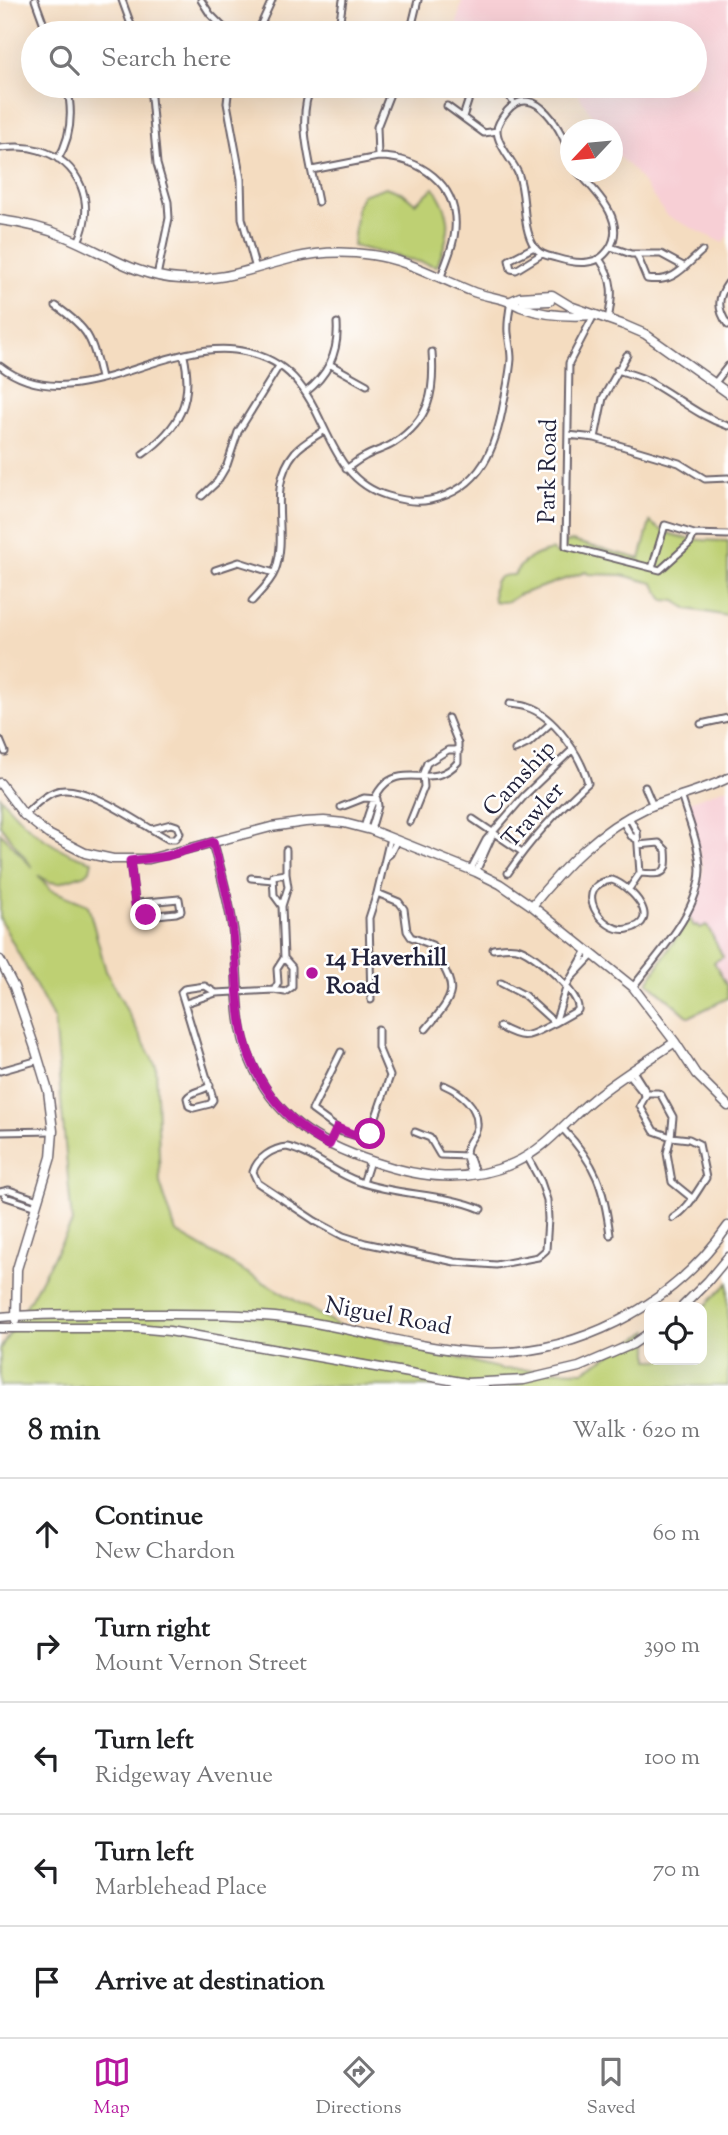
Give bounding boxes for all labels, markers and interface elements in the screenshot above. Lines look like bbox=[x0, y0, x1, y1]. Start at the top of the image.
search box bbox=[21, 21, 707, 98]
icon: search bbox=[45, 41, 83, 79]
text: Search here bbox=[101, 41, 231, 78]
north arrow bbox=[560, 119, 623, 182]
street label: Park Road bbox=[531, 418, 567, 524]
street label: Camship bbox=[476, 733, 564, 825]
street label: Trawler bbox=[495, 775, 573, 857]
route end bbox=[130, 899, 161, 930]
place label: 14 Haverhill Road bbox=[326, 942, 448, 1004]
marker: 14 Haverhill Road bbox=[304, 965, 320, 981]
route start bbox=[354, 1118, 385, 1149]
street label: Niguel Road bbox=[322, 1289, 454, 1345]
map controls bbox=[644, 1302, 707, 1365]
button: locate bbox=[644, 1302, 707, 1365]
text: 8 min bbox=[28, 1410, 100, 1453]
text: Walk · 620 m bbox=[572, 1415, 700, 1448]
text: Continue bbox=[95, 1499, 203, 1536]
icon: ahead bbox=[28, 1515, 66, 1553]
text: 60 m bbox=[652, 1518, 700, 1551]
text: New Chardon bbox=[95, 1536, 235, 1569]
text: Turn right bbox=[95, 1611, 210, 1648]
icon: right bbox=[28, 1627, 66, 1665]
text: 390 m bbox=[644, 1630, 700, 1663]
text: Mount Vernon Street bbox=[95, 1648, 307, 1681]
text: Turn left bbox=[95, 1723, 194, 1760]
icon: left bbox=[28, 1739, 66, 1777]
text: 100 m bbox=[644, 1742, 700, 1775]
text: Ridgeway Avenue bbox=[95, 1760, 273, 1793]
text: Turn left bbox=[95, 1835, 194, 1872]
icon: left bbox=[28, 1851, 66, 1889]
text: 70 m bbox=[653, 1854, 700, 1887]
text: Marblehead Place bbox=[95, 1872, 267, 1905]
icon: arrive bbox=[28, 1963, 66, 2001]
text: Arrive at destination bbox=[95, 1964, 325, 2001]
tab: Map bbox=[93, 2053, 131, 2122]
tab: Directions bbox=[316, 2053, 401, 2122]
tab: Saved bbox=[587, 2053, 635, 2122]

